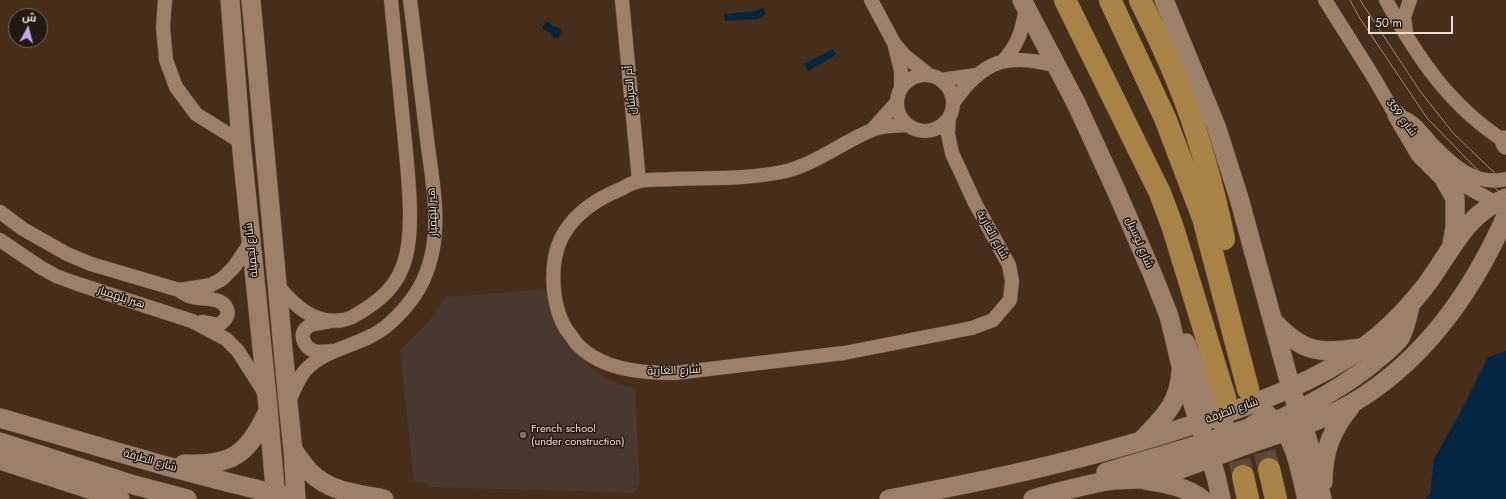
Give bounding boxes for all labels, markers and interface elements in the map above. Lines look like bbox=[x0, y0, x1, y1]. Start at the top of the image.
north arrow bbox=[8, 8, 48, 48]
text: ش bbox=[21, 8, 37, 26]
scale bar bbox=[1370, 8, 1455, 34]
text: 50 m bbox=[1375, 14, 1402, 32]
street label: أم العرشان bbox=[622, 65, 640, 115]
street label: شارع 359 bbox=[1383, 97, 1419, 139]
street label: هير بلهمبار bbox=[425, 187, 441, 237]
street label: شارع الغارية bbox=[973, 208, 1011, 262]
street label: شارع لوسيل bbox=[1122, 216, 1156, 270]
street label: شارع لجميلة bbox=[243, 222, 261, 278]
street label: هير بلهمبار bbox=[96, 284, 146, 312]
street label: شارع الغارية bbox=[647, 363, 701, 379]
street label: شارع الطرفة bbox=[1204, 395, 1260, 427]
place label: French school (under construction) bbox=[531, 422, 625, 448]
marker: French school (under construction) bbox=[518, 430, 528, 440]
street label: شارع الطرفة bbox=[122, 447, 178, 475]

